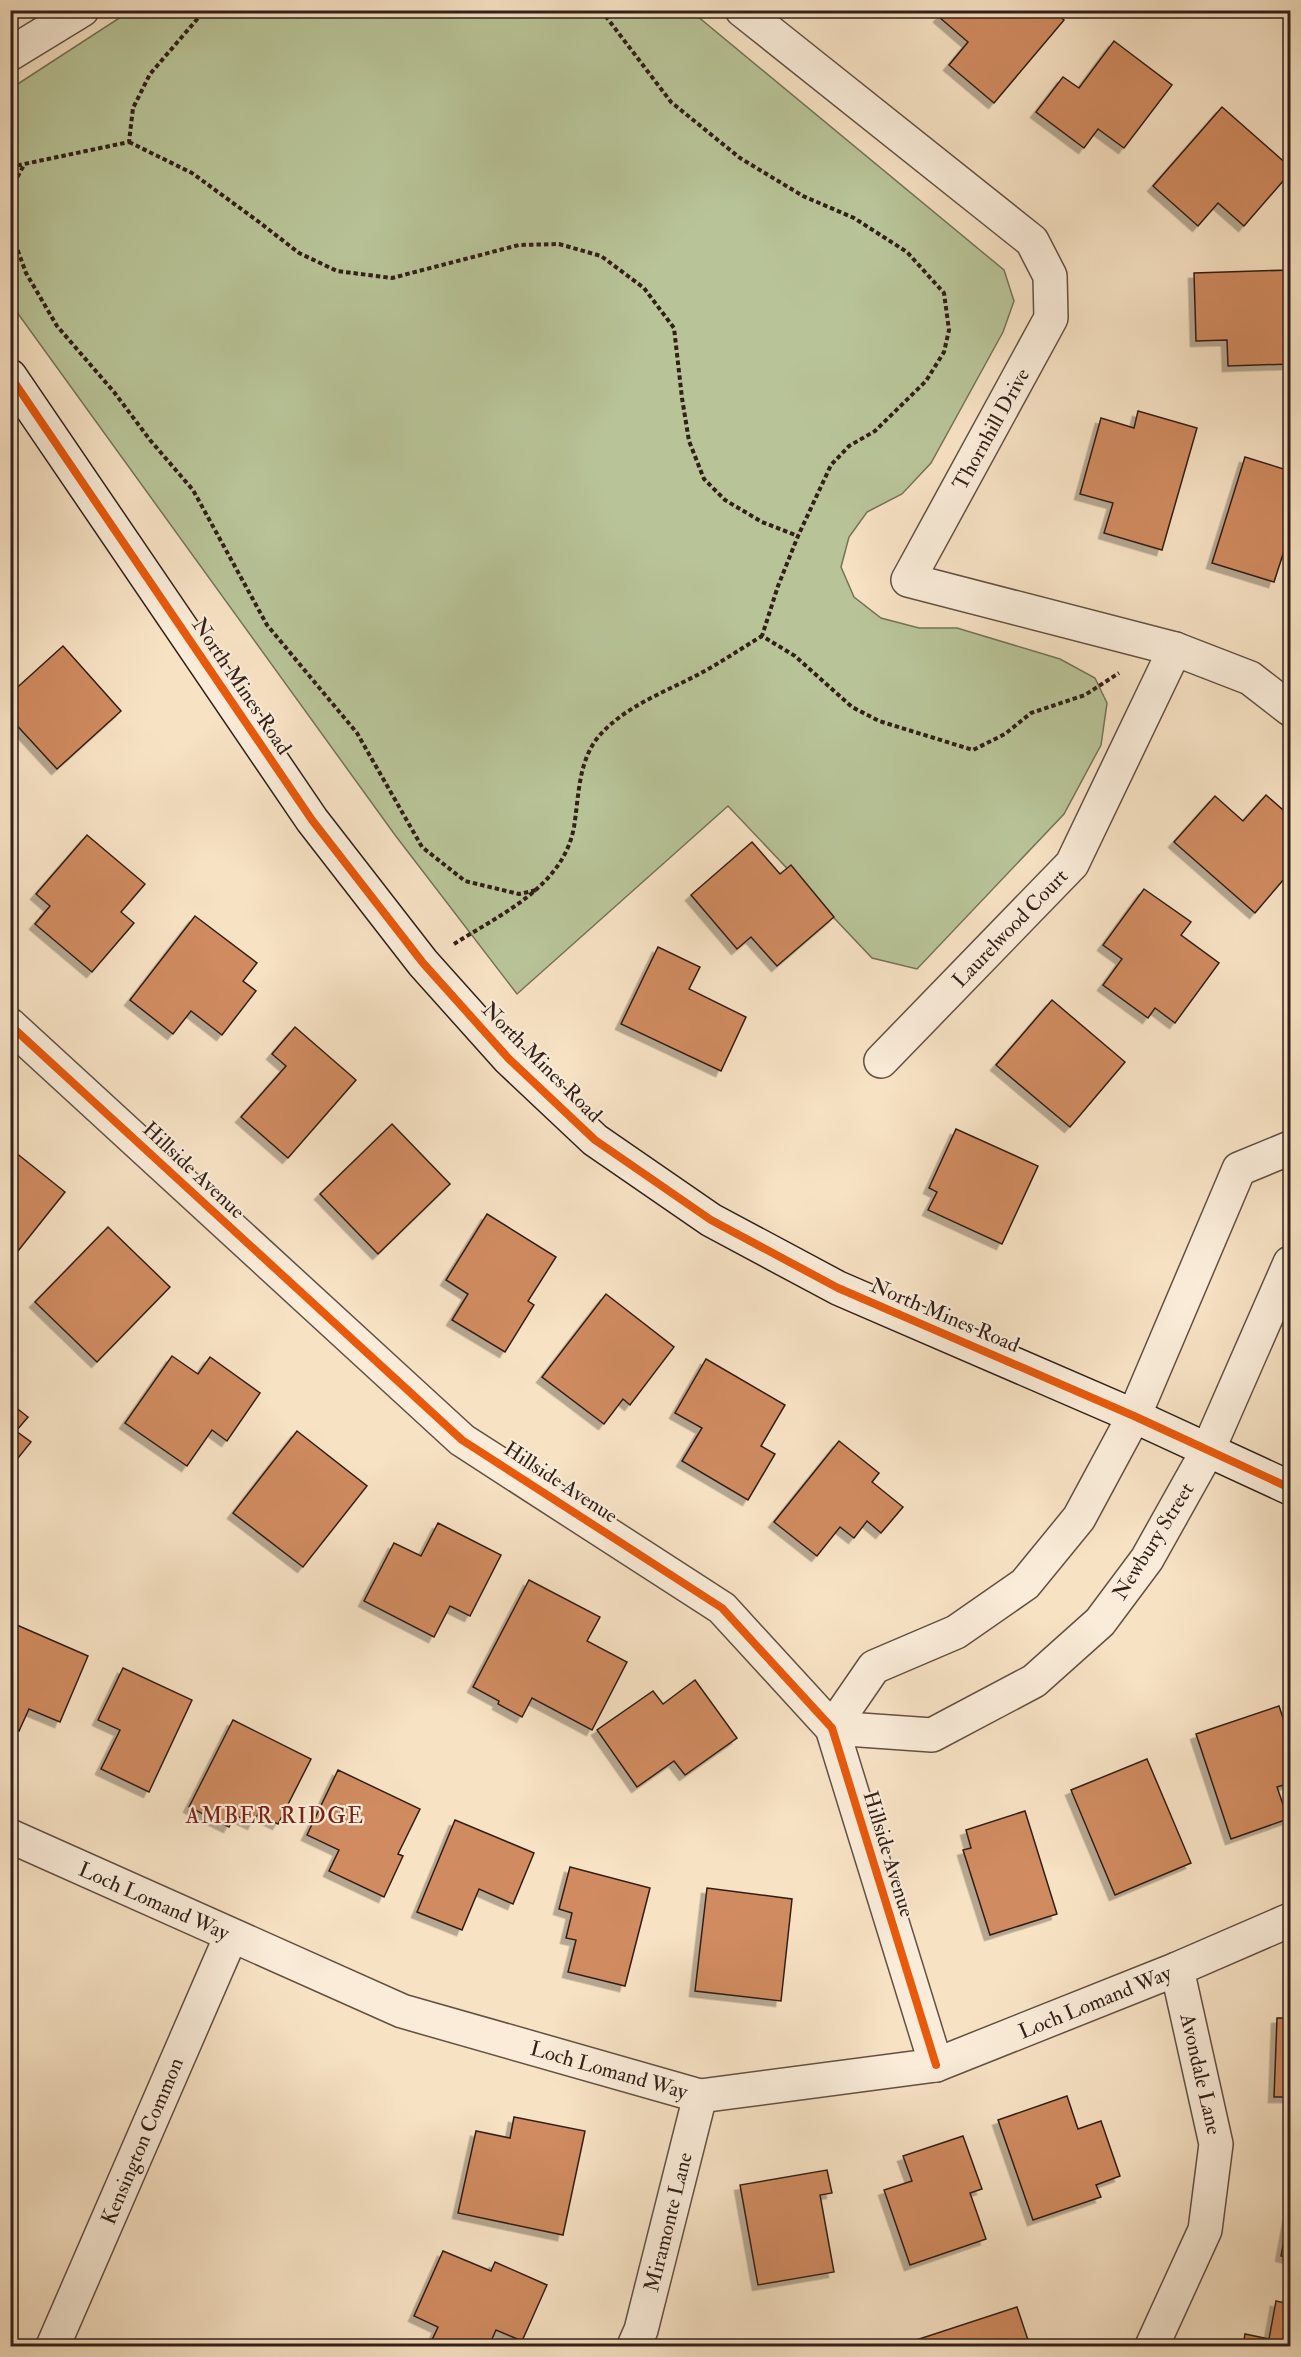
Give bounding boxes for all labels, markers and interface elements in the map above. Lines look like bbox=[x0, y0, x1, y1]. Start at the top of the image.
street label: Thornhill Drive bbox=[947, 363, 1036, 495]
street label: North Mines Road bbox=[186, 613, 298, 760]
street label: Laurelwood Court bbox=[947, 863, 1074, 994]
street label: North Mines Road bbox=[476, 996, 608, 1129]
street label: Hillside Avenue bbox=[137, 1116, 251, 1225]
street label: North Mines Road bbox=[866, 1272, 1024, 1359]
street label: Hillside Avenue bbox=[499, 1436, 623, 1529]
street label: Newbury Street bbox=[1107, 1477, 1200, 1605]
street label: Hillside Avenue bbox=[857, 1788, 921, 1921]
district label: AMBER RIDGE bbox=[184, 1802, 365, 1830]
street label: Loch Lomand Way bbox=[74, 1856, 234, 1947]
street label: Loch Lomand Way bbox=[1015, 1959, 1176, 2045]
street label: Avondale Lane bbox=[1173, 2010, 1228, 2138]
street label: Loch Lomand Way bbox=[527, 2035, 691, 2106]
street label: Kensington Common bbox=[95, 2053, 190, 2229]
street label: Miramonte Lane bbox=[638, 2149, 699, 2295]

